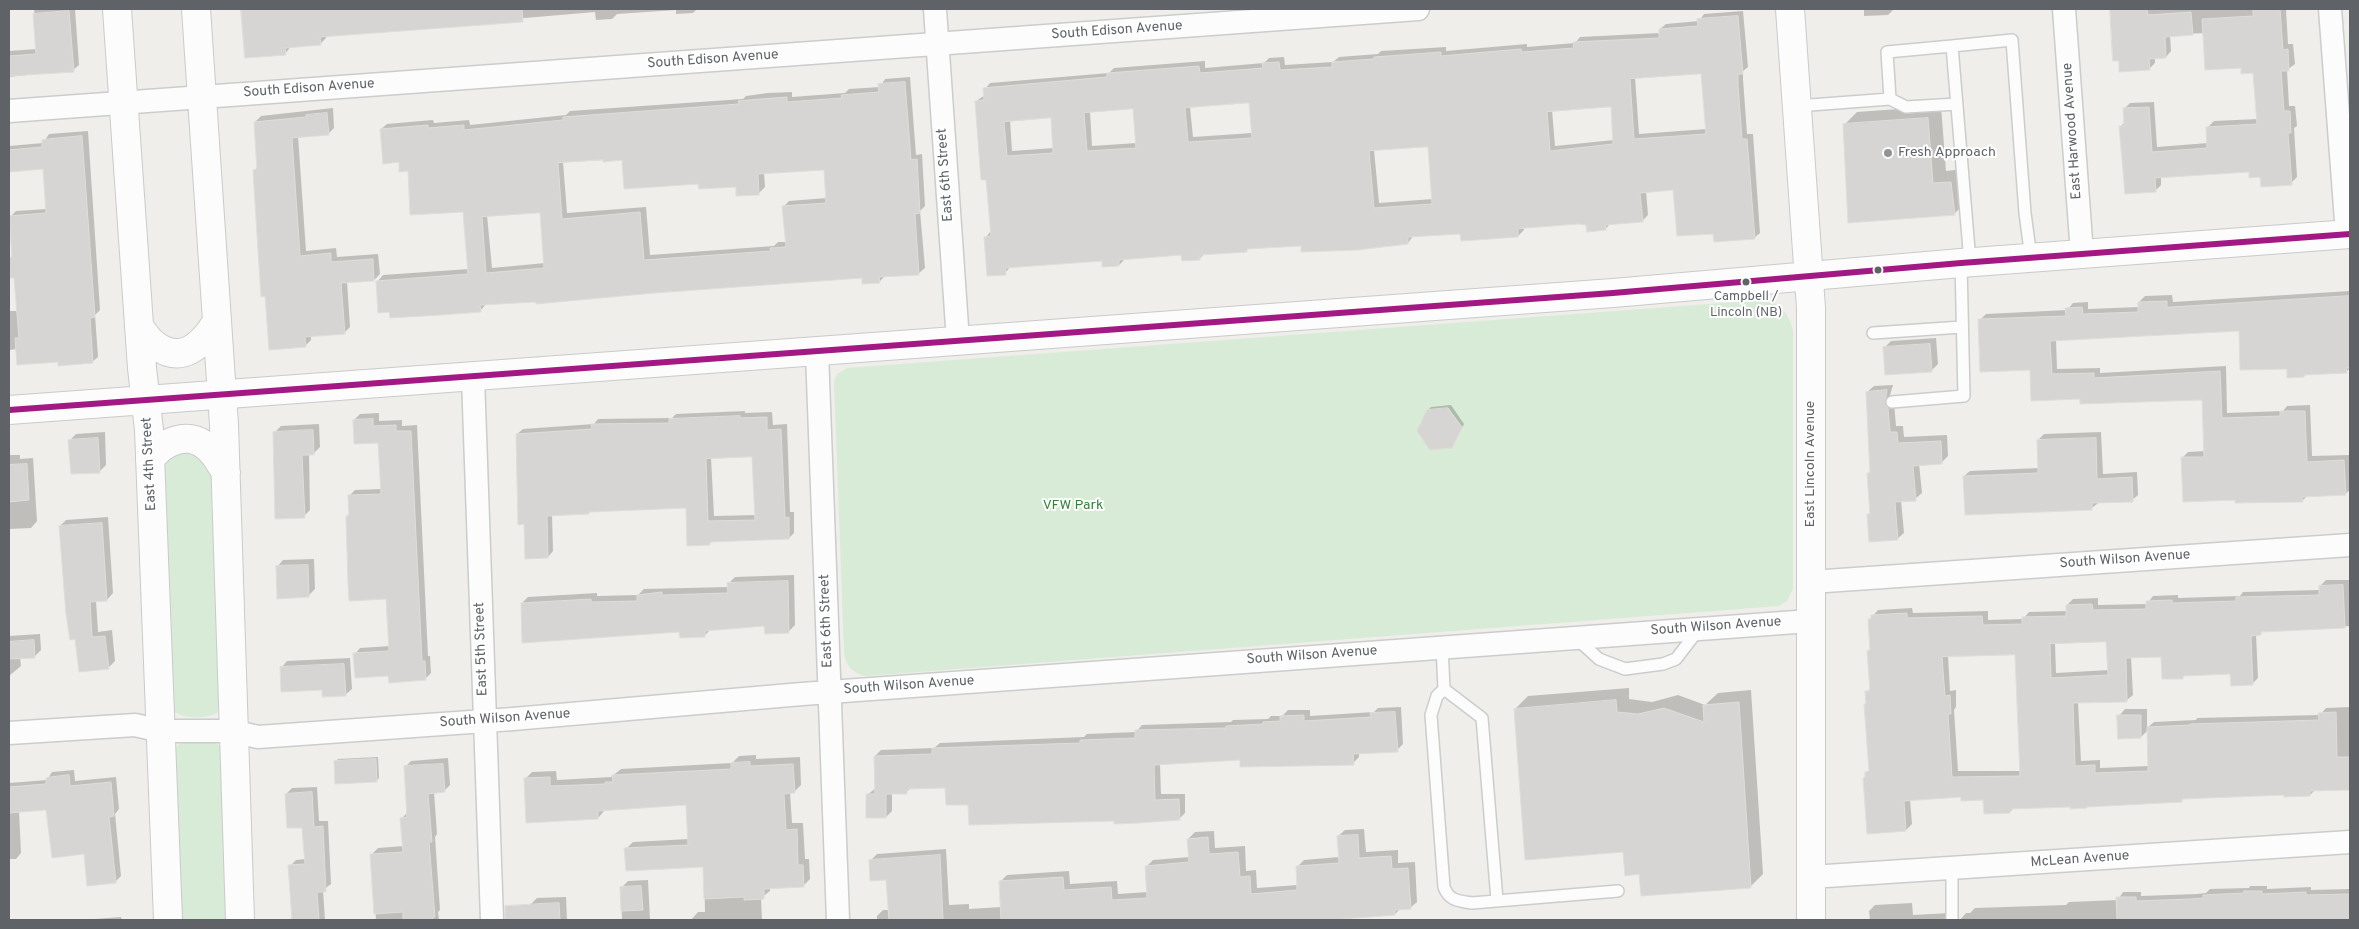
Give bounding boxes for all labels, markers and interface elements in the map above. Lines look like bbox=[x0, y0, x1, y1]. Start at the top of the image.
street label: South Edison Avenue bbox=[1051, 18, 1183, 44]
street label: South Edison Avenue bbox=[647, 47, 779, 73]
street label: East Harwood Avenue bbox=[2060, 62, 2086, 200]
street label: South Edison Avenue bbox=[243, 76, 375, 102]
street label: East 6th Street bbox=[934, 128, 958, 222]
place label: Fresh Approach bbox=[1898, 145, 1996, 161]
marker: Fresh Approach bbox=[1882, 147, 1894, 159]
unlabelled marker bbox=[1873, 265, 1883, 275]
marker: Campbell / Lincoln (NB) bbox=[1741, 277, 1751, 287]
place label: Campbell / Lincoln (NB) bbox=[1710, 289, 1782, 320]
street label: East Lincoln Avenue bbox=[1803, 401, 1819, 527]
street label: East 4th Street bbox=[139, 417, 161, 511]
park label: VFW Park bbox=[1043, 498, 1103, 514]
street label: South Wilson Avenue bbox=[2059, 547, 2191, 573]
street label: East 6th Street bbox=[817, 574, 837, 668]
street label: East 5th Street bbox=[472, 602, 492, 696]
street label: South Wilson Avenue bbox=[1650, 614, 1782, 640]
street label: South Wilson Avenue bbox=[1246, 643, 1378, 669]
street label: South Wilson Avenue bbox=[843, 673, 975, 699]
street label: South Wilson Avenue bbox=[439, 706, 571, 732]
street label: McLean Avenue bbox=[2030, 848, 2130, 872]

